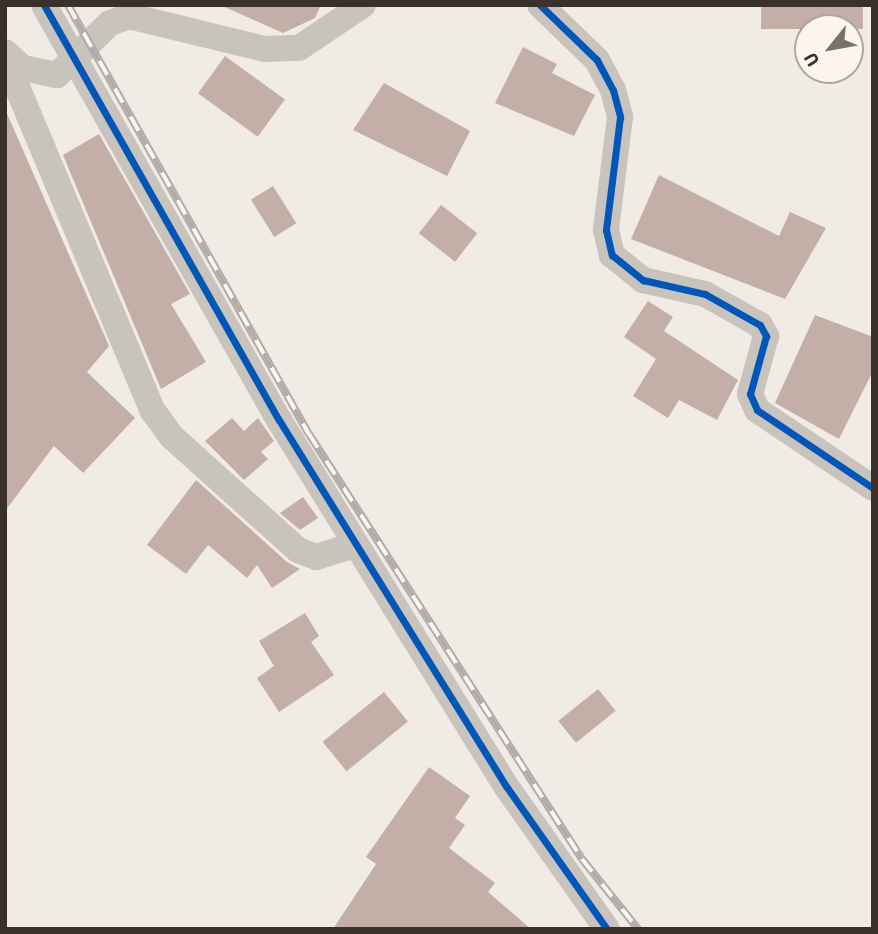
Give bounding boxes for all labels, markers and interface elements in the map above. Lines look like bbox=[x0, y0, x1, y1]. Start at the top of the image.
north arrow bbox=[794, 14, 864, 84]
text: U bbox=[797, 47, 827, 71]

